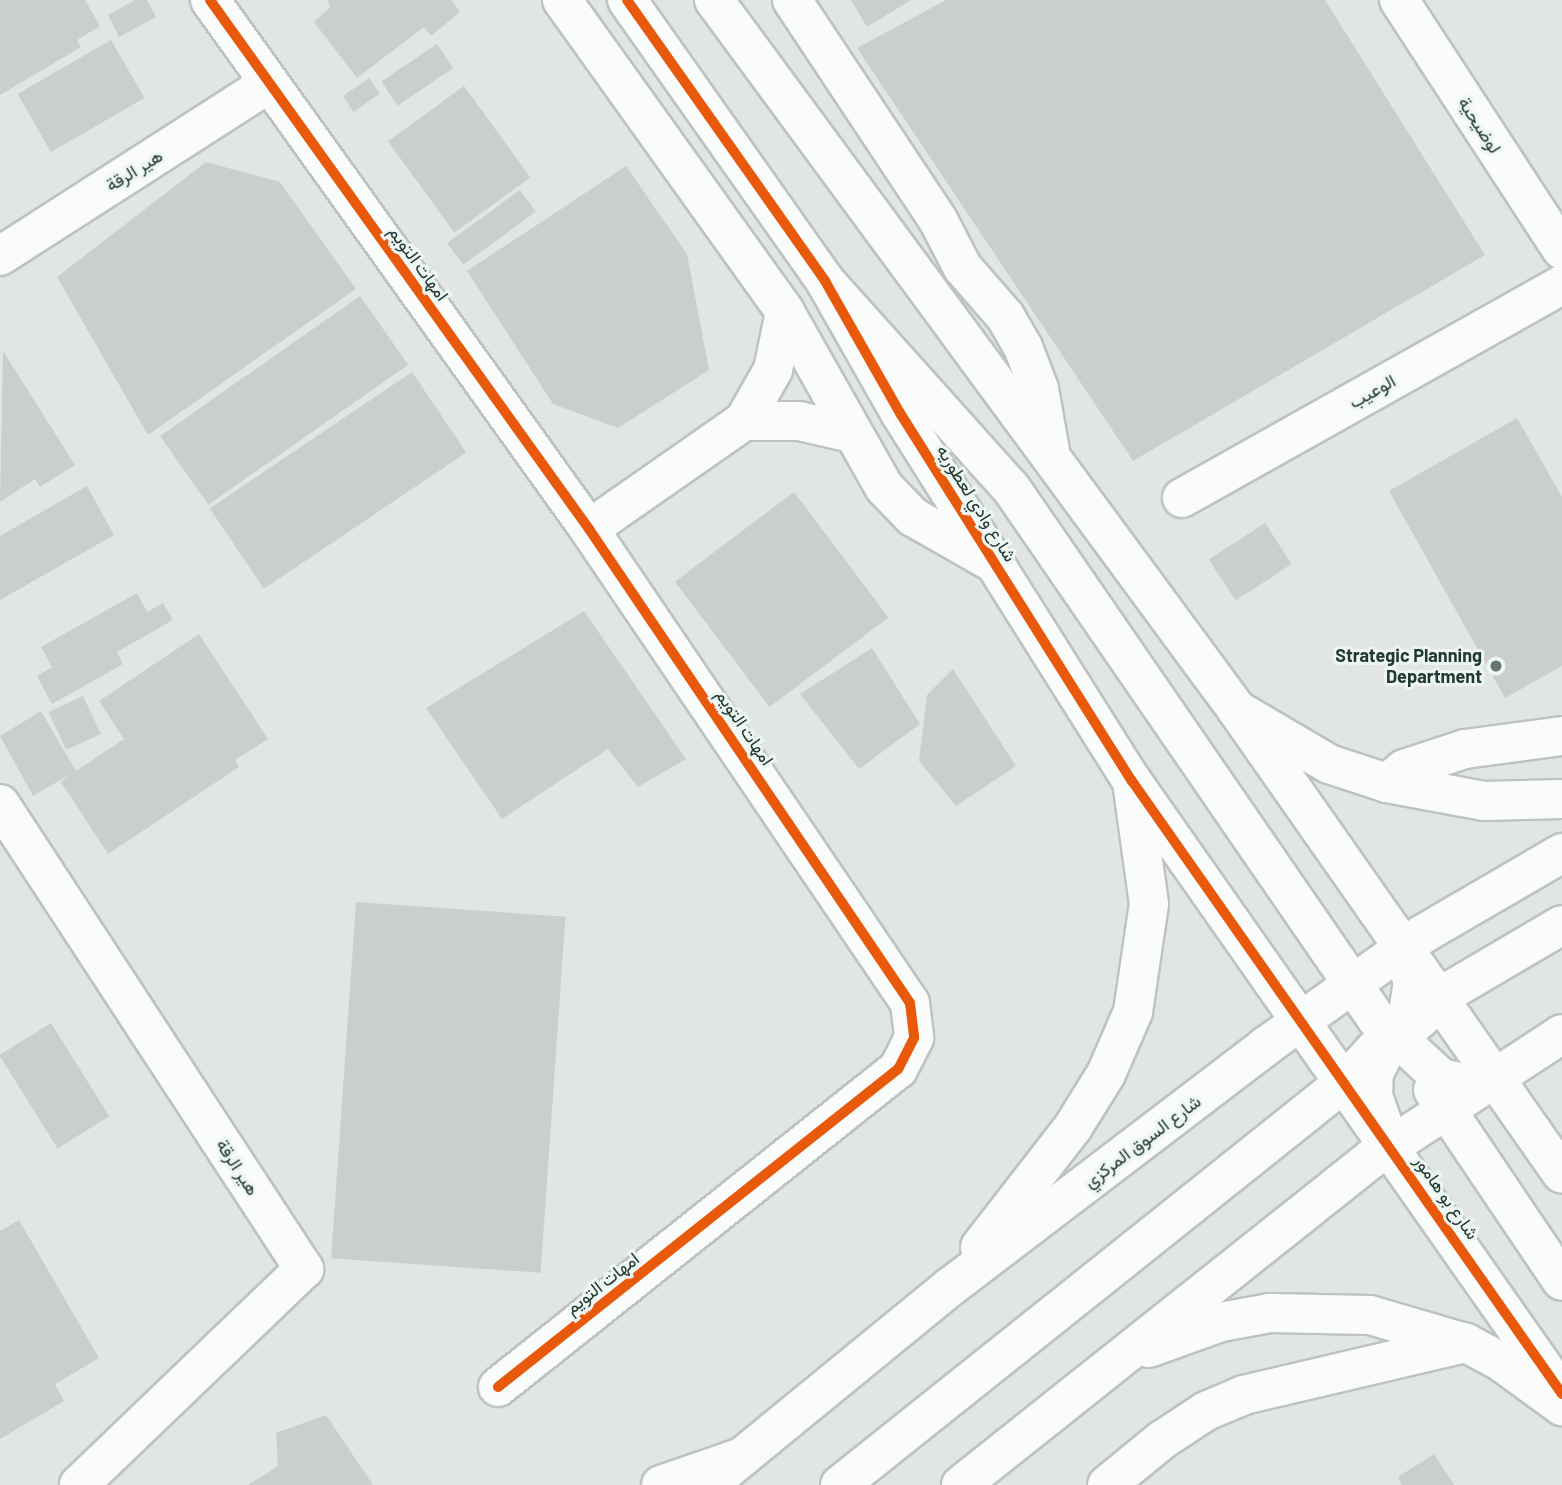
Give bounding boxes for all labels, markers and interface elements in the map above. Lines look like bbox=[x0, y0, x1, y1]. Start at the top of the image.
street label: لوضيحية bbox=[1454, 93, 1506, 157]
street label: هير الرقة bbox=[102, 144, 166, 196]
street label: امهات التويم bbox=[385, 221, 453, 305]
street label: الوعيب bbox=[1345, 369, 1399, 413]
street label: شارع وادي لعطوريه bbox=[932, 441, 1022, 565]
place label: Strategic Planning Department bbox=[1335, 645, 1482, 688]
marker: Strategic Planning Department bbox=[1488, 658, 1504, 674]
street label: امهات التويم bbox=[712, 685, 778, 769]
street label: شارع السوق المركزي bbox=[1079, 1090, 1205, 1192]
street label: هير الرقة bbox=[212, 1135, 264, 1199]
street label: شارع بو هامور bbox=[1410, 1151, 1484, 1243]
street label: امهات التويم bbox=[561, 1248, 643, 1318]

